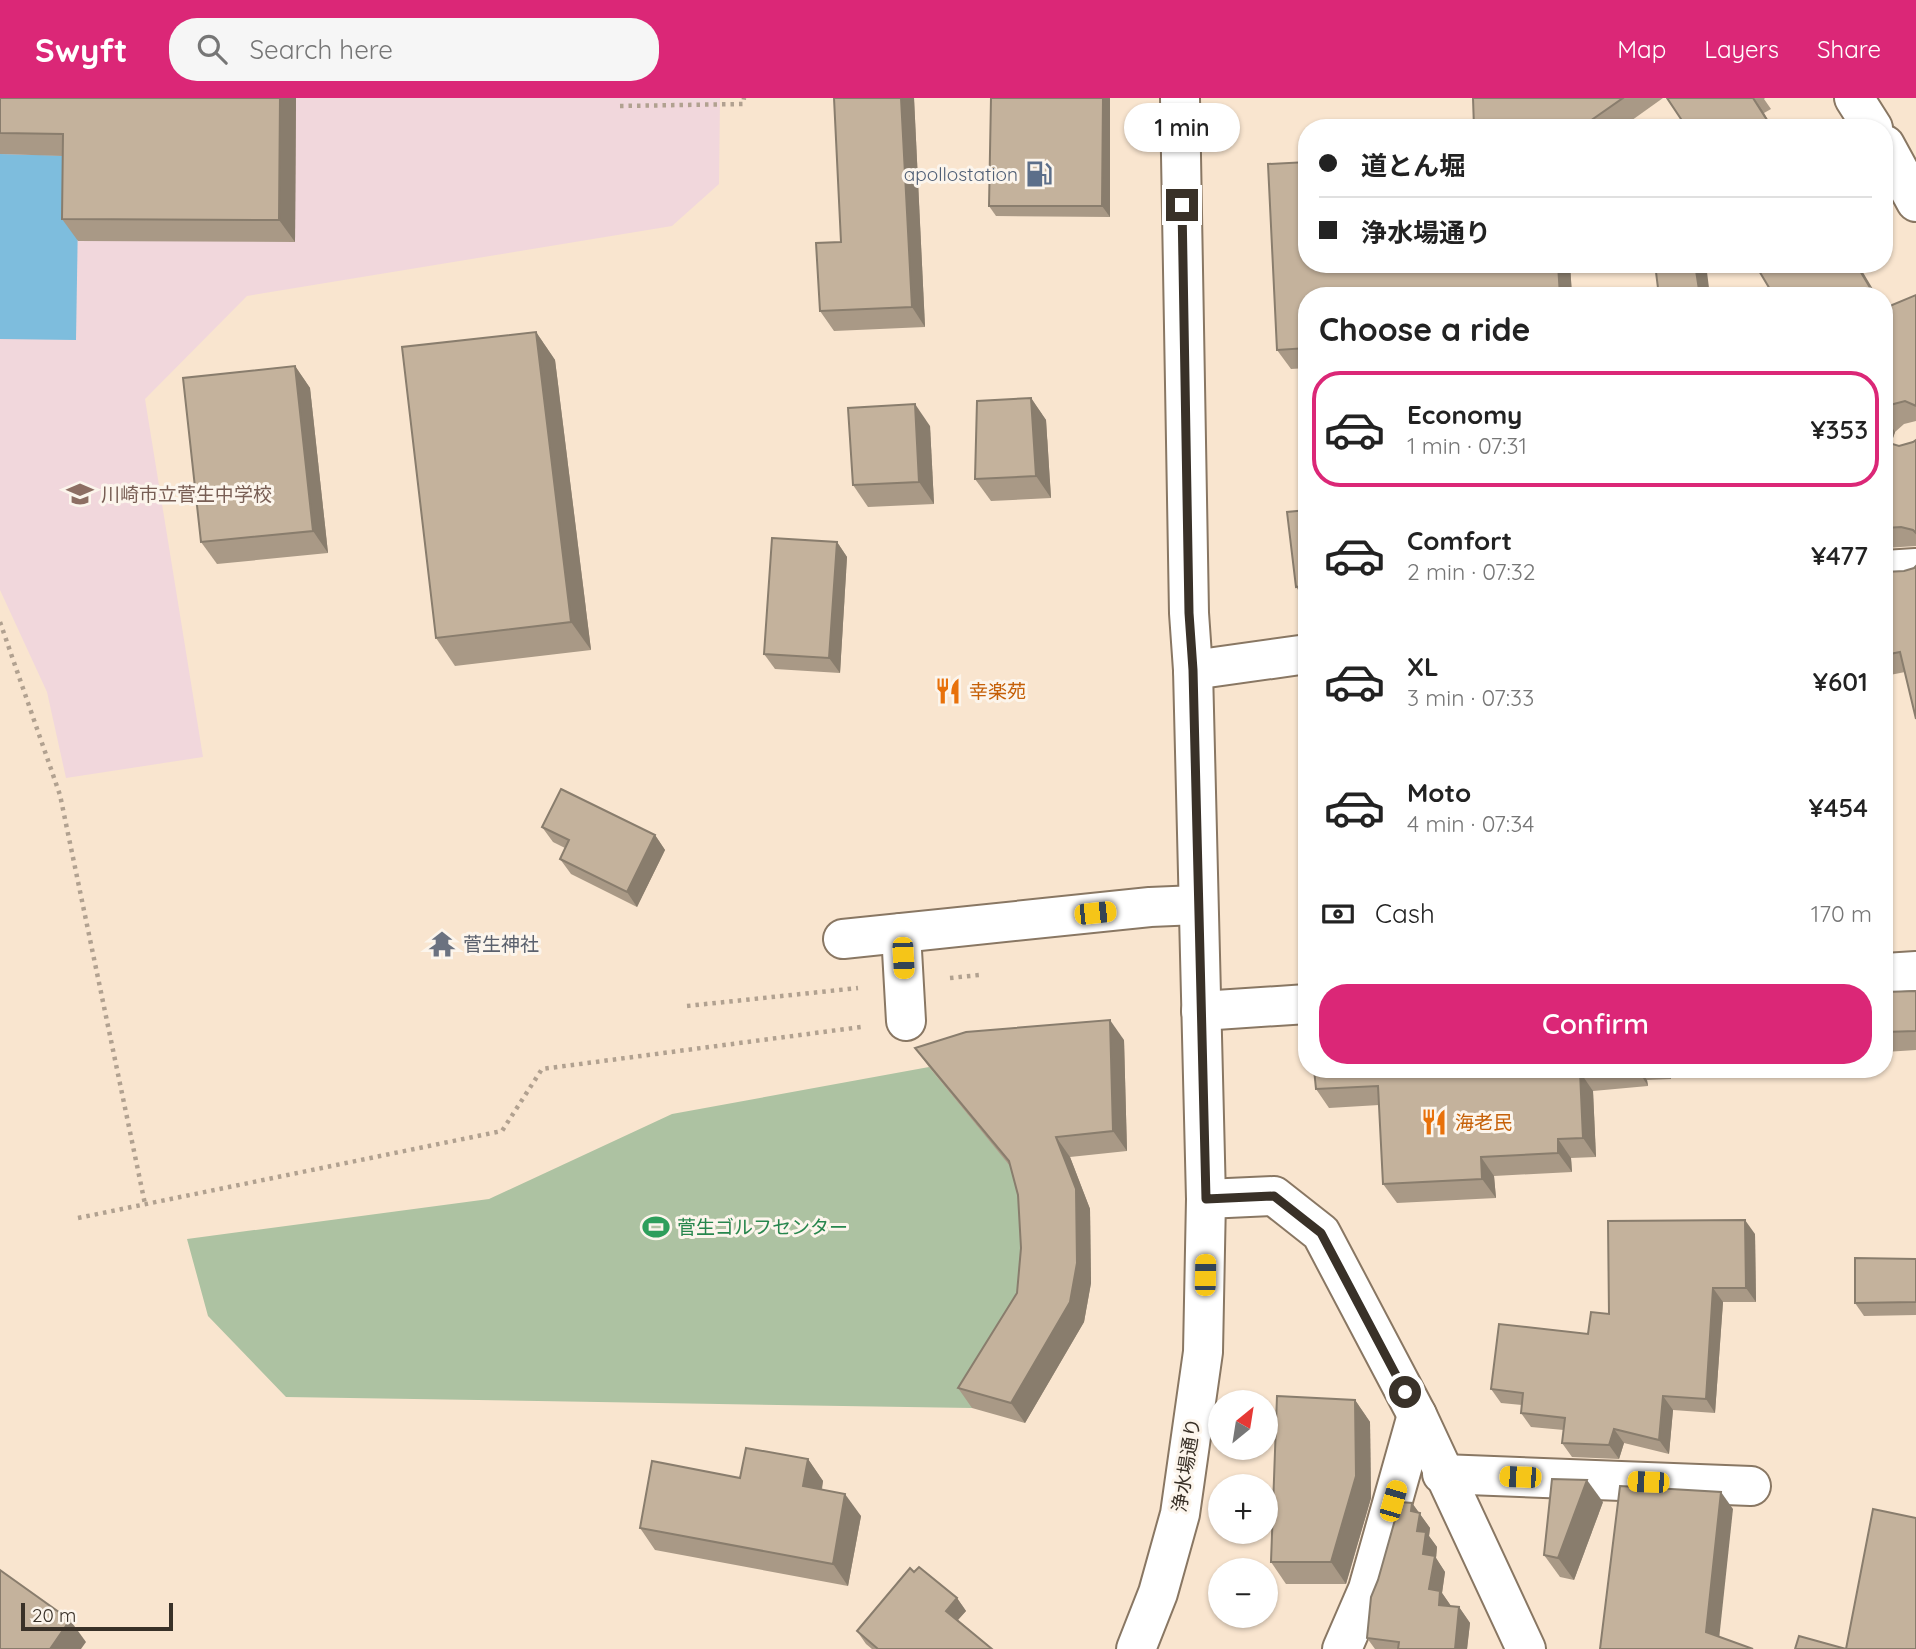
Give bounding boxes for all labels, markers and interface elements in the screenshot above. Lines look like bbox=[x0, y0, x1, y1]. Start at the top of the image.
search box bbox=[169, 18, 659, 81]
text: Swyft bbox=[35, 29, 127, 70]
icon: search bbox=[193, 30, 231, 68]
text: Search here bbox=[249, 33, 393, 66]
text: Map bbox=[1617, 34, 1666, 64]
text: Layers bbox=[1704, 34, 1779, 64]
text: Share bbox=[1817, 34, 1881, 64]
callout: 1 min bbox=[1124, 104, 1240, 153]
text: 1 min bbox=[1154, 113, 1210, 142]
text: 道とん堀 bbox=[1361, 149, 1465, 182]
fuel station icon: apollostation bbox=[1024, 159, 1054, 189]
place label: apollostation bbox=[904, 162, 1018, 186]
route end bbox=[1166, 189, 1198, 221]
text: 浄水場通り bbox=[1361, 216, 1491, 249]
text: Choose a ride bbox=[1319, 309, 1531, 349]
icon: car bbox=[1323, 398, 1386, 461]
text: Economy bbox=[1407, 398, 1522, 431]
text: ¥353 bbox=[1810, 413, 1868, 446]
text: 1 min · 07:31 bbox=[1407, 431, 1527, 460]
school or university icon: 川崎市立菅生中学校 bbox=[65, 479, 95, 509]
place label: 川崎市立菅生中学校 bbox=[101, 482, 272, 506]
icon: car bbox=[1323, 524, 1386, 587]
text: Comfort bbox=[1407, 524, 1512, 557]
text: ¥477 bbox=[1811, 539, 1868, 572]
text: 2 min · 07:32 bbox=[1407, 557, 1536, 586]
icon: car bbox=[1323, 650, 1386, 713]
text: XL bbox=[1407, 650, 1439, 683]
text: ¥601 bbox=[1813, 665, 1868, 698]
restaurant icon: 幸楽苑 bbox=[933, 676, 963, 706]
place label: 幸楽苑 bbox=[969, 679, 1026, 703]
text: 3 min · 07:33 bbox=[1407, 683, 1534, 712]
icon: car bbox=[1323, 776, 1386, 839]
text: Moto bbox=[1407, 776, 1471, 809]
text: ¥454 bbox=[1808, 791, 1868, 824]
text: 4 min · 07:34 bbox=[1407, 809, 1534, 838]
icon: cash bbox=[1319, 895, 1357, 933]
text: Cash bbox=[1375, 897, 1435, 930]
text: 170 m bbox=[1811, 899, 1872, 928]
car bbox=[1074, 900, 1117, 926]
temple icon: 菅生神社 bbox=[427, 929, 457, 959]
place label: 菅生神社 bbox=[463, 932, 539, 956]
car bbox=[892, 936, 915, 980]
button: Confirm bbox=[1319, 984, 1872, 1064]
restaurant icon: 海老民 bbox=[1419, 1107, 1449, 1137]
place label: 海老民 bbox=[1455, 1110, 1512, 1134]
sports icon: 菅生ゴルフセンター bbox=[641, 1212, 671, 1242]
place label: 菅生ゴルフセンター bbox=[677, 1215, 848, 1239]
car bbox=[1195, 1254, 1216, 1296]
route start bbox=[1389, 1376, 1421, 1408]
north arrow bbox=[1208, 1390, 1278, 1460]
map controls bbox=[1208, 1390, 1278, 1628]
street label: 浄水場通り bbox=[1167, 1416, 1205, 1514]
car bbox=[1499, 1466, 1542, 1488]
car bbox=[1627, 1471, 1670, 1493]
button: + bbox=[1208, 1474, 1278, 1544]
car bbox=[1378, 1478, 1409, 1524]
button: − bbox=[1208, 1558, 1278, 1628]
scale bar bbox=[21, 1600, 173, 1632]
text: 20 m bbox=[32, 1603, 76, 1627]

